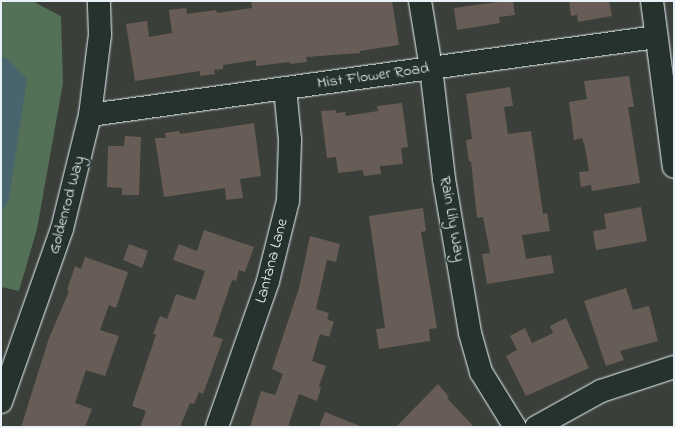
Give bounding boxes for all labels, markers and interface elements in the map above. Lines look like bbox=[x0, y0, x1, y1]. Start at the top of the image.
street label: Mist Flower Road bbox=[316, 59, 430, 93]
street label: Goldenrod Way bbox=[45, 154, 89, 256]
street label: Rain Lily Way bbox=[435, 175, 469, 263]
street label: Lantana Lane bbox=[252, 217, 292, 305]

